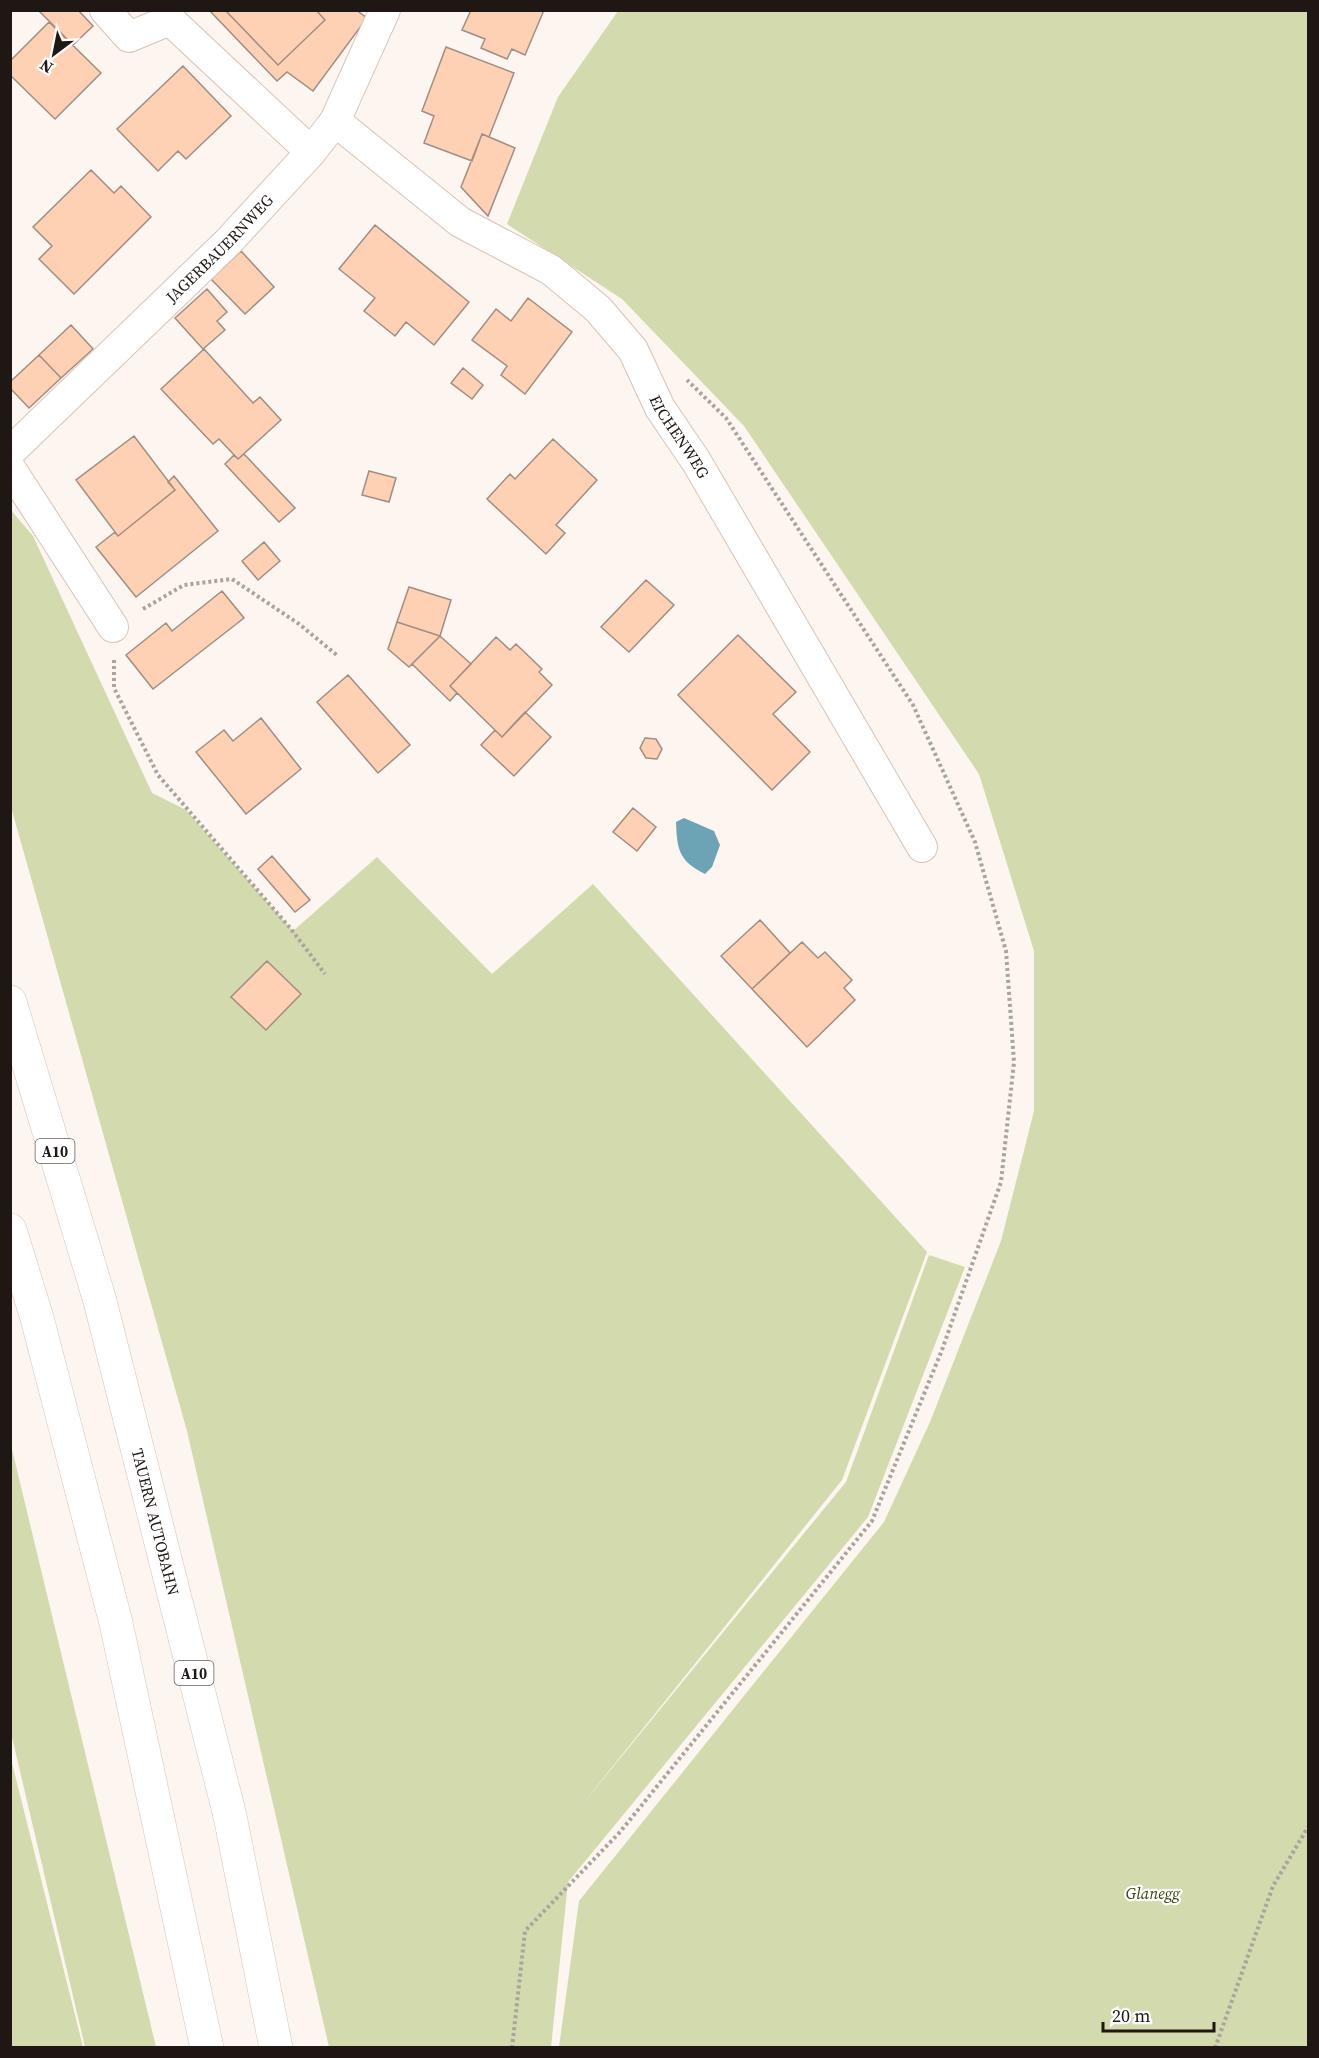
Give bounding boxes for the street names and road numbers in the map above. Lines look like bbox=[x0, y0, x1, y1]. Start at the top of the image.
street label: JAGERBAUERNWEG bbox=[160, 189, 278, 308]
street label: EICHENWEG bbox=[644, 391, 715, 482]
road number: A10 bbox=[36, 1139, 74, 1163]
street label: TAUERN AUTOBAHN bbox=[127, 1446, 185, 1598]
road number: A10 bbox=[174, 1661, 214, 1685]

